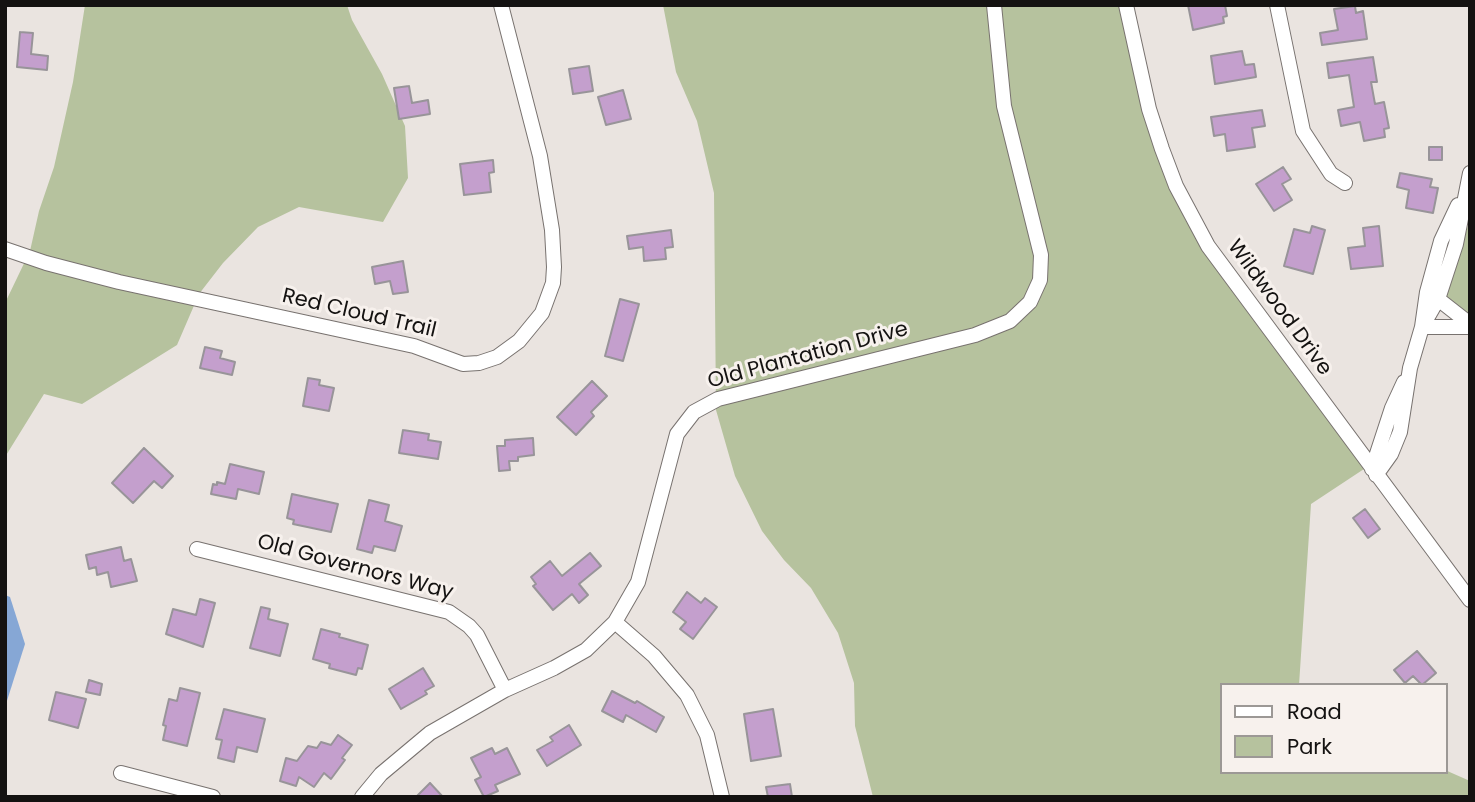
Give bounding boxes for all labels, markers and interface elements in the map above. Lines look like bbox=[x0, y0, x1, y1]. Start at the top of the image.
street label: Wildwood Drive bbox=[1221, 235, 1337, 381]
street label: Red Cloud Trail bbox=[279, 284, 439, 344]
street label: Old Plantation Drive bbox=[705, 317, 911, 395]
street label: Old Governors Way bbox=[254, 530, 456, 606]
legend bbox=[1220, 683, 1447, 774]
text: Road bbox=[1287, 697, 1342, 726]
text: Park bbox=[1287, 732, 1332, 761]

